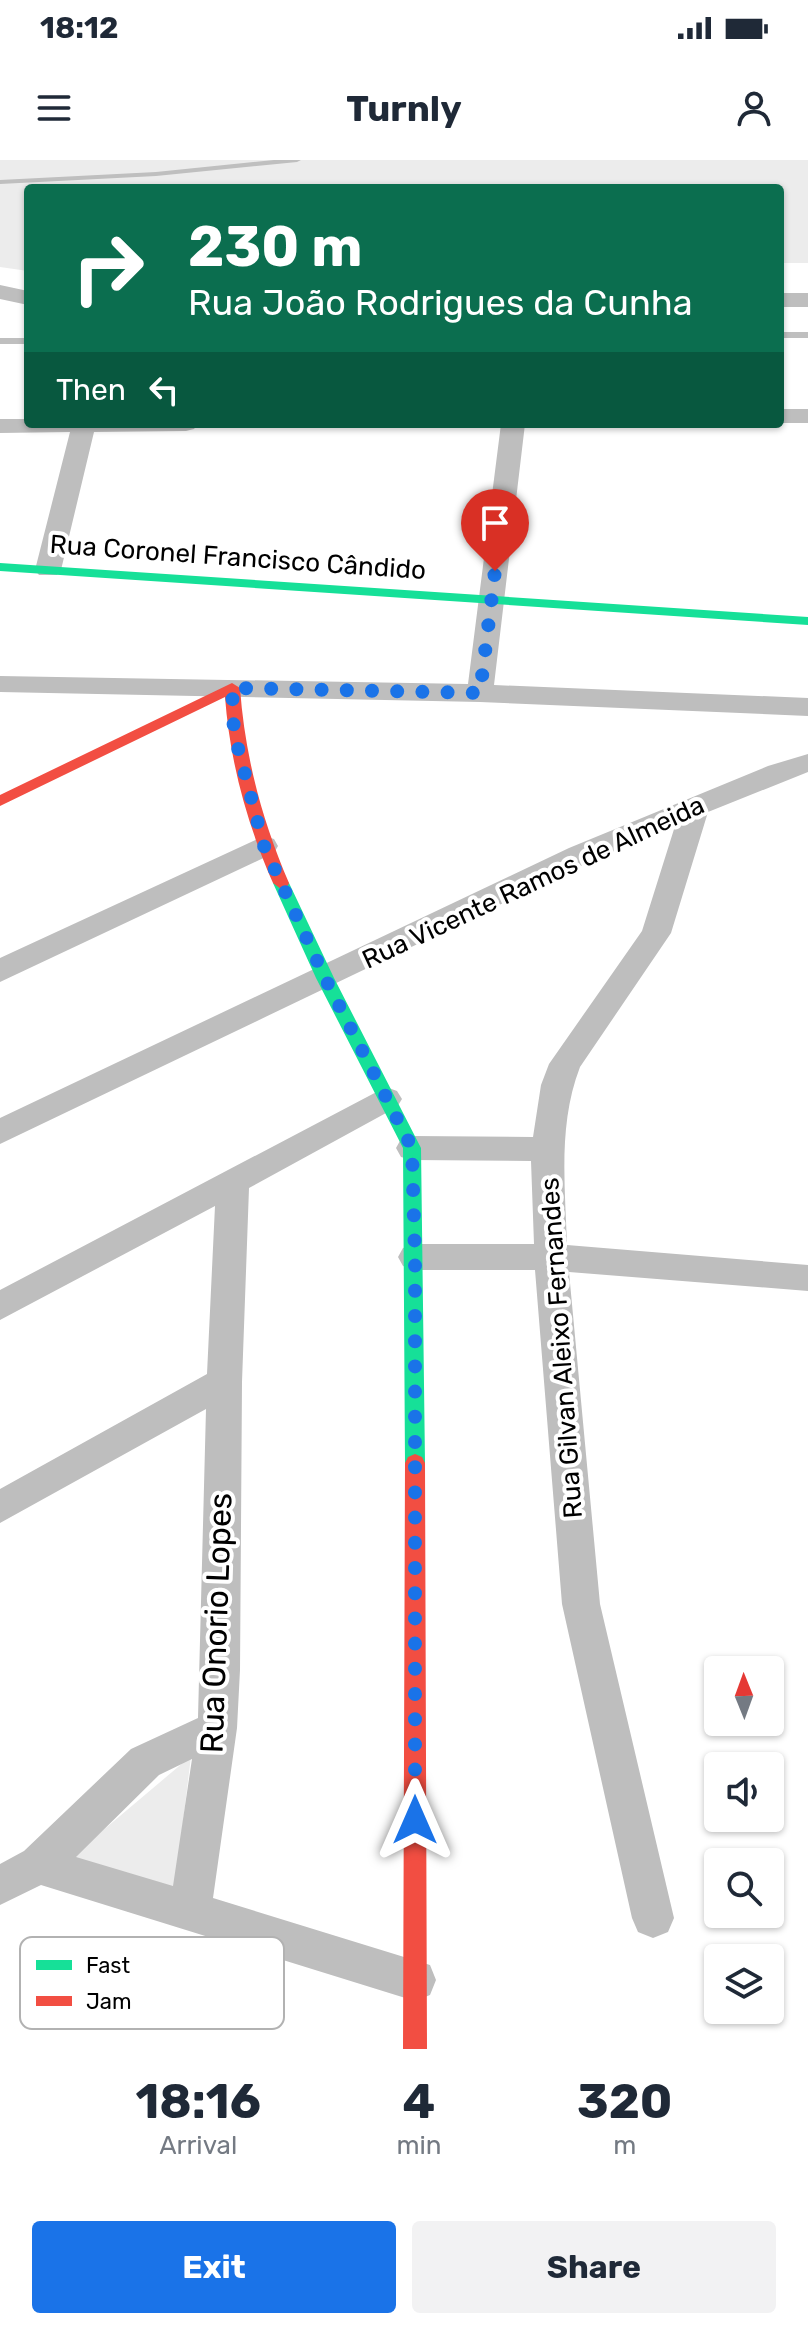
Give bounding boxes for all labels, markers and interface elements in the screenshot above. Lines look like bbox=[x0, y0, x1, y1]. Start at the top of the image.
text: 18:12 bbox=[40, 10, 118, 46]
icon: menu bbox=[32, 86, 76, 130]
icon: person bbox=[732, 86, 776, 130]
text: Turnly bbox=[346, 87, 462, 130]
text: 230 m bbox=[188, 214, 363, 280]
icon: right bbox=[56, 216, 160, 320]
text: Rua João Rodrigues da Cunha bbox=[188, 281, 693, 324]
icon: left bbox=[142, 368, 186, 412]
text: Then bbox=[56, 372, 126, 408]
pin bbox=[461, 489, 529, 571]
icon: arrive bbox=[473, 501, 517, 545]
street label: Rua Coronel Francisco Cândido bbox=[49, 529, 427, 586]
street label: Rua Vicente Ramos de Almeida bbox=[357, 789, 709, 975]
street label: Rua Gilvan Aleixo Fernandes bbox=[534, 1177, 589, 1519]
street label: Rua Onorio Lopes bbox=[192, 1492, 240, 1754]
north arrow bbox=[704, 1656, 784, 1736]
map controls bbox=[704, 1656, 784, 2024]
button: sound bbox=[704, 1752, 784, 1832]
position arrow bbox=[373, 1778, 457, 1862]
button: search bbox=[704, 1848, 784, 1928]
legend bbox=[20, 1937, 284, 2029]
button: layers bbox=[704, 1944, 784, 2024]
text: Fast bbox=[86, 1952, 131, 1979]
text: Jam bbox=[86, 1988, 132, 2015]
text: 18:16 bbox=[135, 2073, 261, 2130]
text: 4 bbox=[403, 2073, 435, 2130]
text: 320 bbox=[577, 2073, 673, 2130]
text: Arrival bbox=[159, 2130, 237, 2161]
text: min bbox=[396, 2130, 442, 2161]
text: m bbox=[613, 2130, 636, 2161]
button: Exit bbox=[32, 2221, 396, 2313]
button: Share bbox=[412, 2221, 776, 2313]

